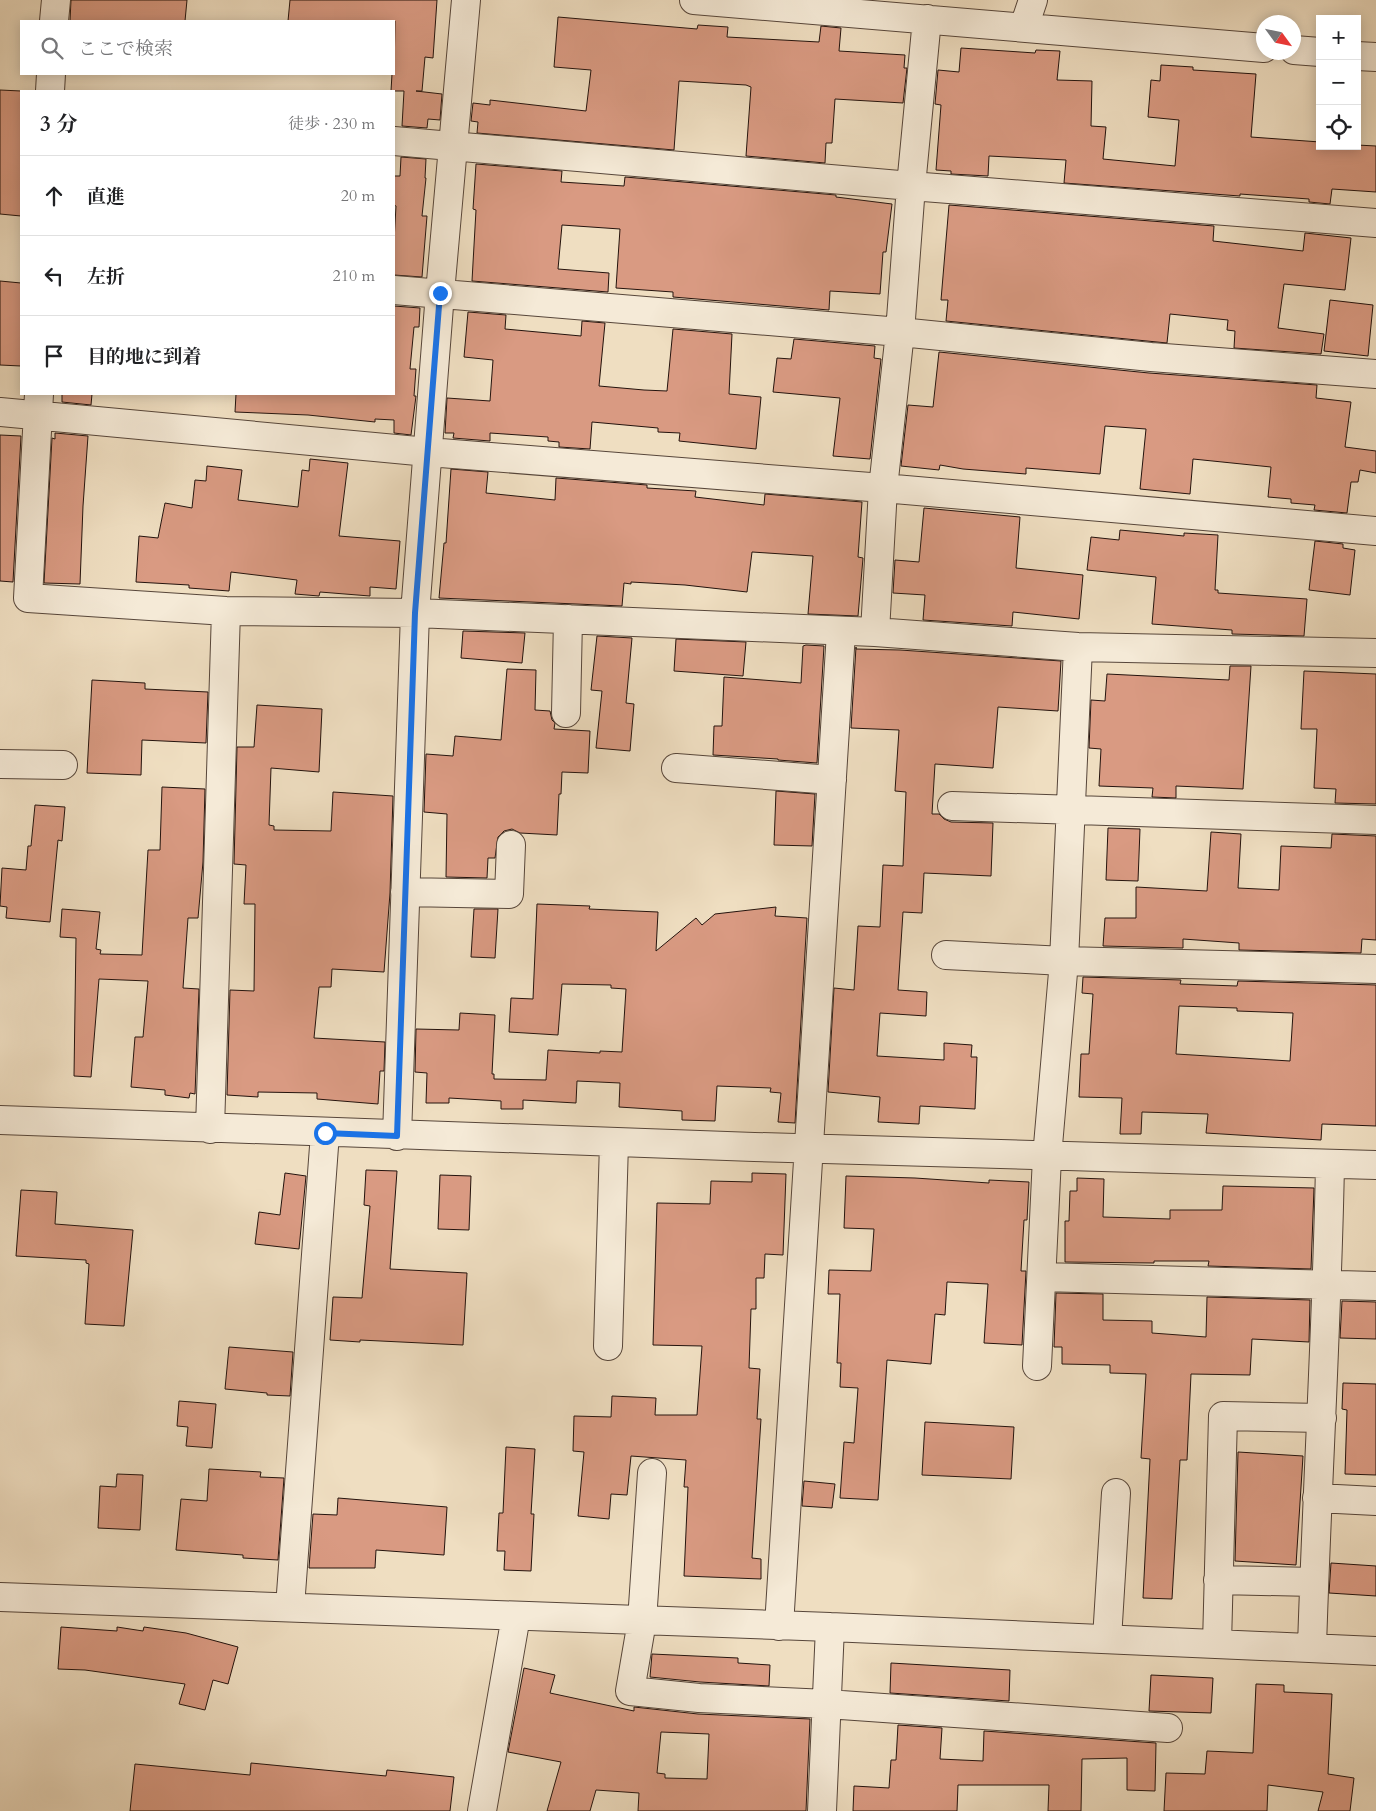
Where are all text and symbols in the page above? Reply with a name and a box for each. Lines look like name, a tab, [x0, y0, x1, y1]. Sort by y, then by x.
north arrow	[1256, 15, 1301, 60]
map controls	[1316, 15, 1361, 150]
button: +	[1316, 15, 1361, 60]
search box	[20, 20, 395, 75]
icon: search	[38, 34, 66, 62]
text: ここで検索	[78, 36, 173, 62]
button: −	[1316, 60, 1361, 105]
button: locate	[1316, 105, 1361, 150]
text: 3 分	[40, 110, 77, 139]
text: 徒歩 · 230 m	[288, 113, 375, 135]
icon: ahead	[40, 182, 68, 210]
text: 直進	[87, 184, 125, 210]
text: 20 m	[341, 185, 375, 207]
icon: left	[40, 262, 68, 290]
text: 左折	[87, 264, 125, 290]
text: 210 m	[333, 265, 375, 287]
route end	[429, 282, 452, 305]
icon: arrive	[40, 342, 68, 370]
text: 目的地に到着	[87, 344, 201, 370]
route start	[314, 1122, 337, 1145]

